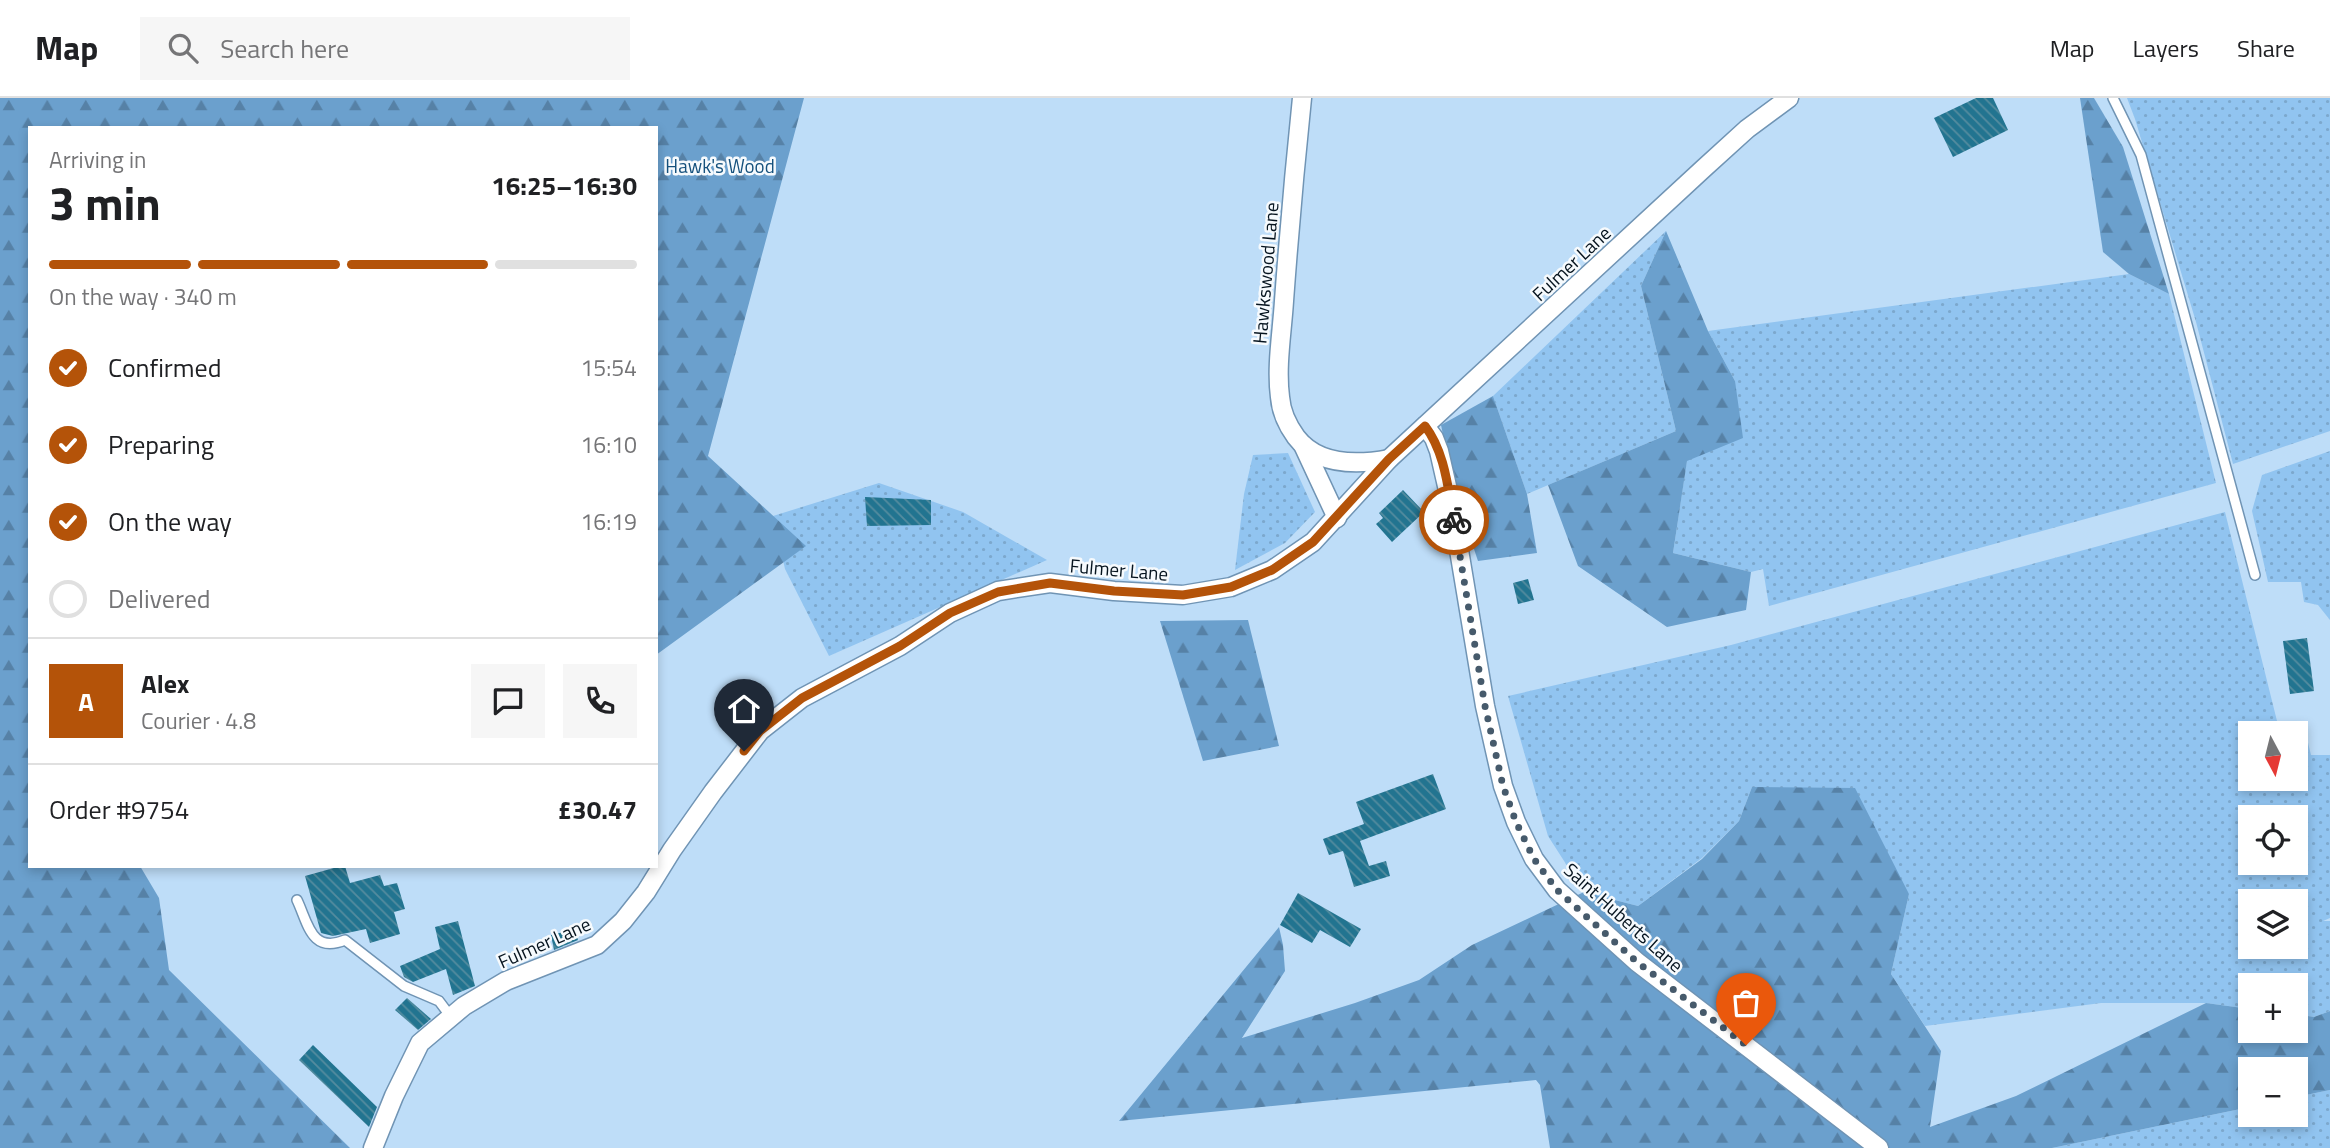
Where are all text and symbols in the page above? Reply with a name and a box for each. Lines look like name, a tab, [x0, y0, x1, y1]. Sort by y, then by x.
search box	[140, 17, 630, 80]
text: Map	[35, 23, 98, 73]
icon: search	[164, 29, 202, 67]
text: Search here	[220, 29, 349, 68]
text: Map	[2050, 30, 2095, 66]
text: Layers	[2133, 30, 2199, 66]
text: Share	[2237, 30, 2295, 66]
text: Arriving in	[49, 142, 146, 177]
park label: Hawk's Wood	[665, 151, 775, 180]
text: 16:25–16:30	[491, 166, 637, 205]
text: 3 min	[49, 168, 161, 238]
street label: Hawkswood Lane	[1244, 201, 1286, 345]
street label: Fulmer Lane	[1525, 219, 1617, 307]
text: On the way · 340 m	[49, 279, 237, 314]
text: Confirmed	[108, 348, 222, 387]
icon: check	[49, 349, 87, 387]
text: 15:54	[580, 350, 637, 385]
text: Preparing	[108, 425, 214, 464]
icon: check	[49, 426, 87, 464]
text: 16:10	[580, 427, 637, 462]
courier	[1419, 485, 1489, 555]
icon: bike	[1435, 501, 1473, 539]
text: On the way	[108, 502, 232, 541]
icon: check	[49, 503, 87, 541]
text: 16:19	[580, 504, 637, 539]
street label: Fulmer Lane	[1069, 550, 1169, 588]
text: Delivered	[108, 579, 211, 618]
text: Alex	[141, 664, 189, 703]
button: chat	[471, 664, 545, 738]
button: phone	[563, 664, 637, 738]
pin	[714, 679, 774, 751]
text: A	[78, 682, 94, 721]
icon: home	[725, 690, 763, 728]
text: Courier · 4.8	[141, 703, 256, 738]
north arrow	[2238, 721, 2308, 791]
map controls	[2238, 721, 2308, 1127]
text: Order #9754	[49, 790, 189, 829]
text: £30.47	[558, 790, 637, 829]
button: locate	[2238, 805, 2308, 875]
street label: Saint Huberts Lane	[1558, 855, 1690, 979]
button: layers	[2238, 889, 2308, 959]
street label: Fulmer Lane	[493, 909, 595, 975]
pin	[1716, 973, 1776, 1045]
button: +	[2238, 973, 2308, 1043]
icon: bag	[1727, 984, 1765, 1022]
button: −	[2238, 1057, 2308, 1127]

